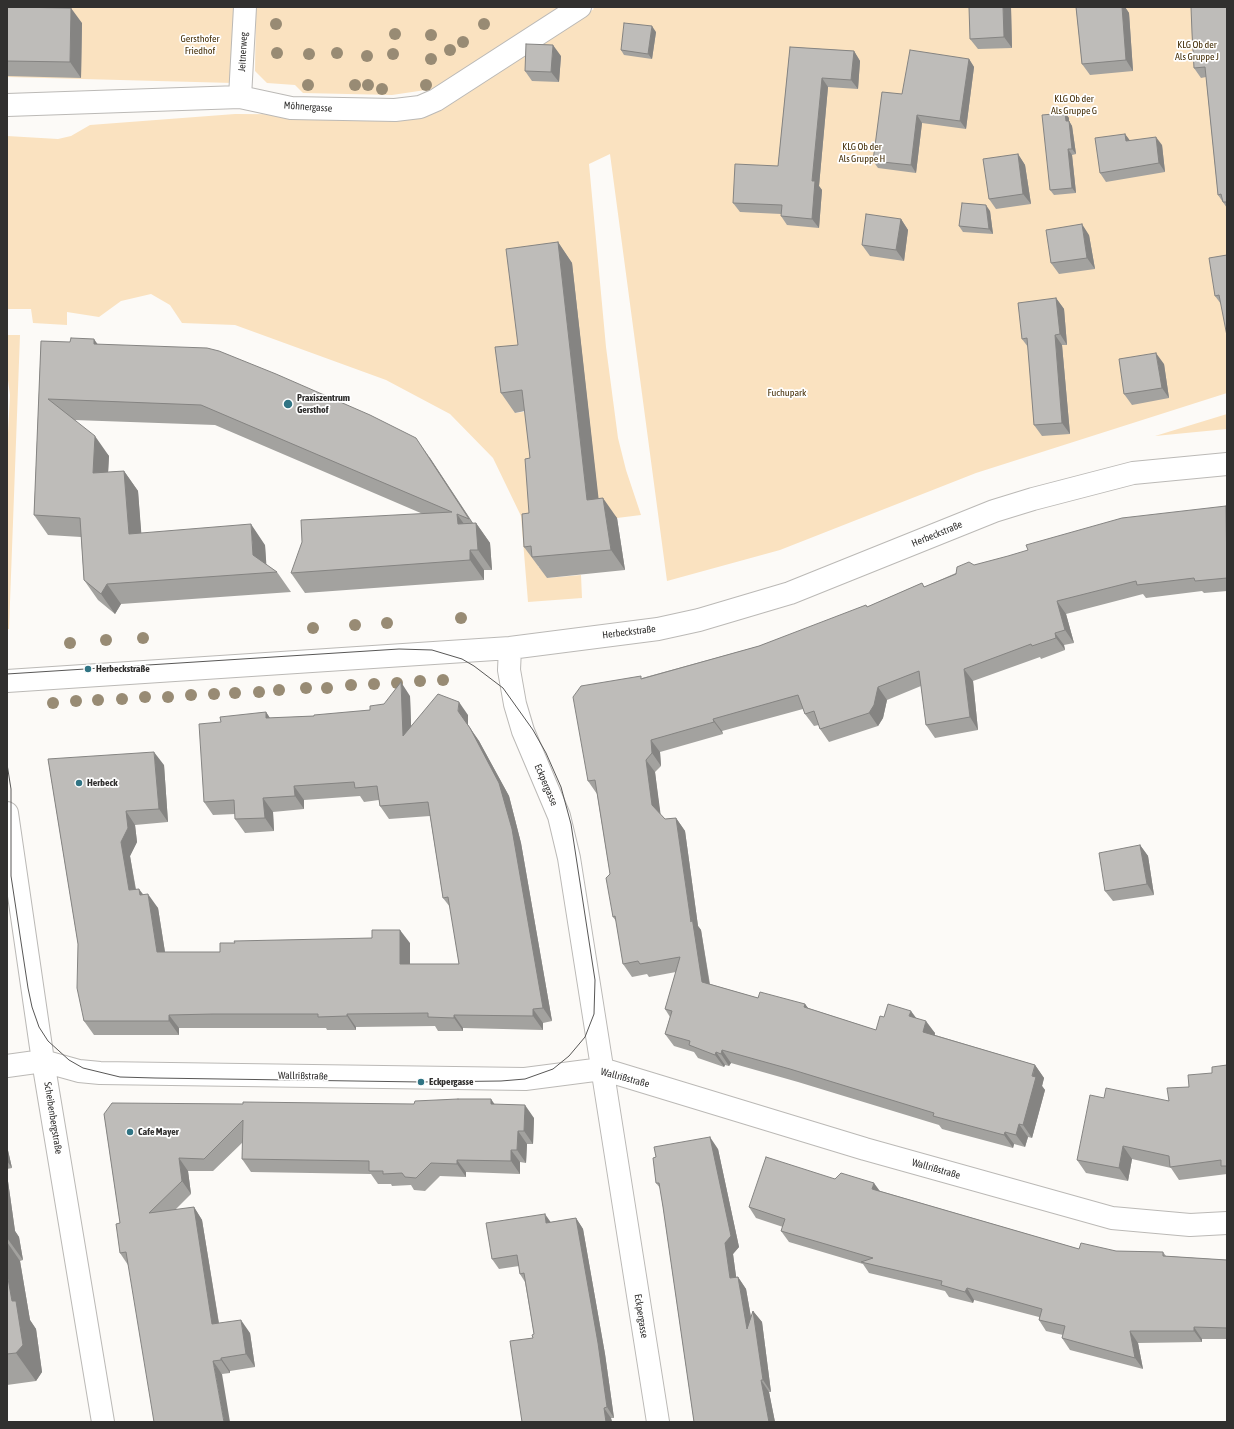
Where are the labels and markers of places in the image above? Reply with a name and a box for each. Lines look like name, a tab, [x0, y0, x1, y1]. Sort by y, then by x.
place label: Praxiszentrum Gersthof	[297, 392, 350, 416]
marker: Praxiszentrum Gersthof	[282, 398, 294, 410]
place label: Herbeckstraße	[96, 663, 150, 675]
marker: Herbeckstraße	[83, 664, 93, 674]
place label: Herbeck	[87, 777, 118, 789]
marker: Herbeck	[74, 778, 84, 788]
place label: Eckpergasse	[429, 1076, 474, 1088]
marker: Eckpergasse	[416, 1077, 426, 1087]
place label: Cafe Mayer	[138, 1126, 179, 1138]
marker: Cafe Mayer	[125, 1127, 135, 1137]

